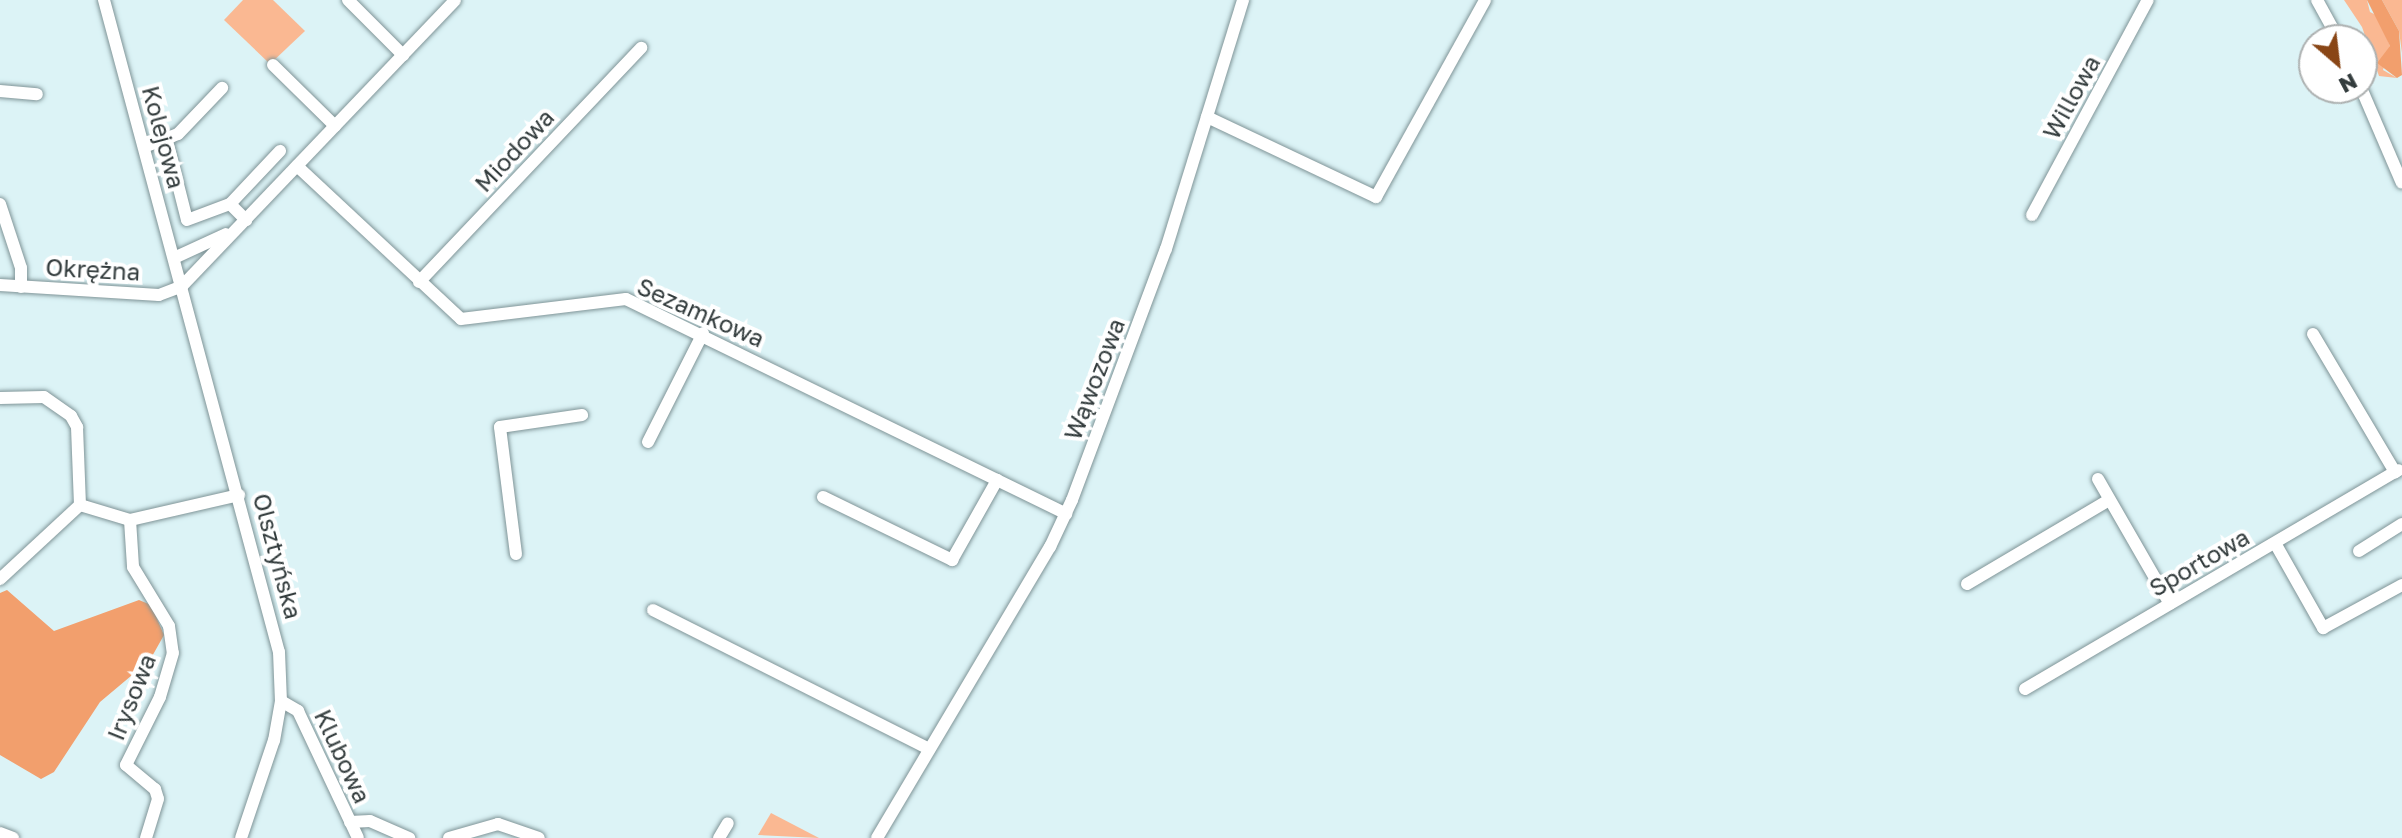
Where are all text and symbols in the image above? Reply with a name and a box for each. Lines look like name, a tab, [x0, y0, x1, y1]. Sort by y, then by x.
north arrow	[2298, 24, 2378, 104]
street label: Willowa	[2036, 50, 2106, 144]
text: N	[2335, 68, 2362, 100]
street label: Kolejowa	[137, 83, 191, 191]
street label: Miodowa	[468, 103, 560, 197]
street label: Okrężna	[45, 252, 141, 286]
street label: Sezamkowa	[633, 271, 769, 353]
street label: Wąwozowa	[1058, 314, 1130, 444]
street label: Olsztyńska	[247, 490, 309, 622]
street label: Sportowa	[2144, 522, 2254, 602]
street label: Irysowa	[101, 650, 161, 744]
street label: Klubowa	[309, 705, 377, 807]

